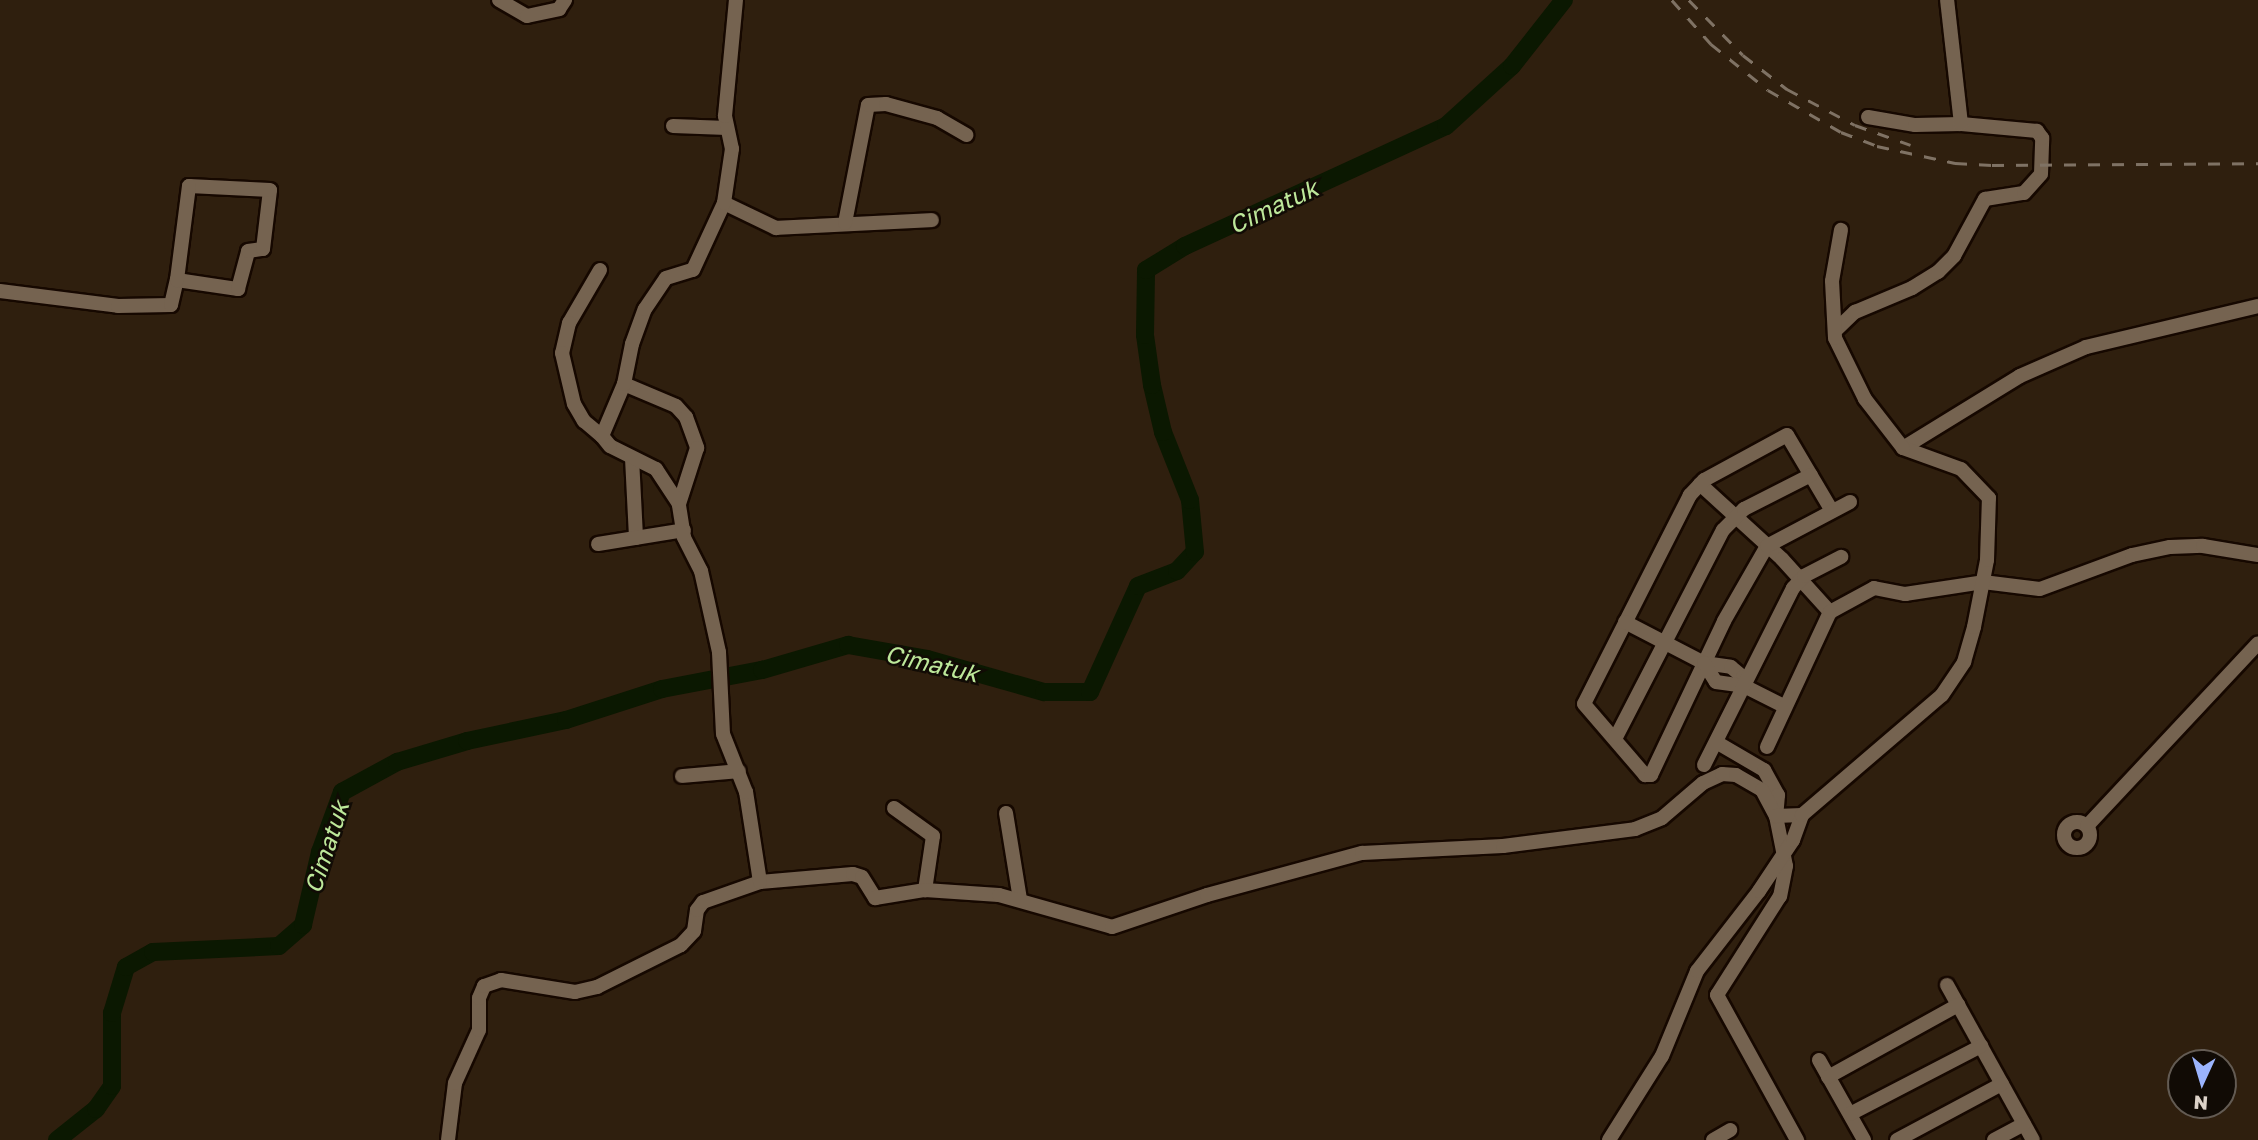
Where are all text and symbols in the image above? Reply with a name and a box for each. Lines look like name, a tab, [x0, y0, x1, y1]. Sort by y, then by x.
water label: Cimatuk	[1224, 173, 1322, 239]
water label: Cimatuk	[882, 638, 982, 688]
water label: Cimatuk	[298, 797, 354, 897]
north arrow	[2167, 1049, 2237, 1119]
text: N	[2193, 1091, 2209, 1115]

